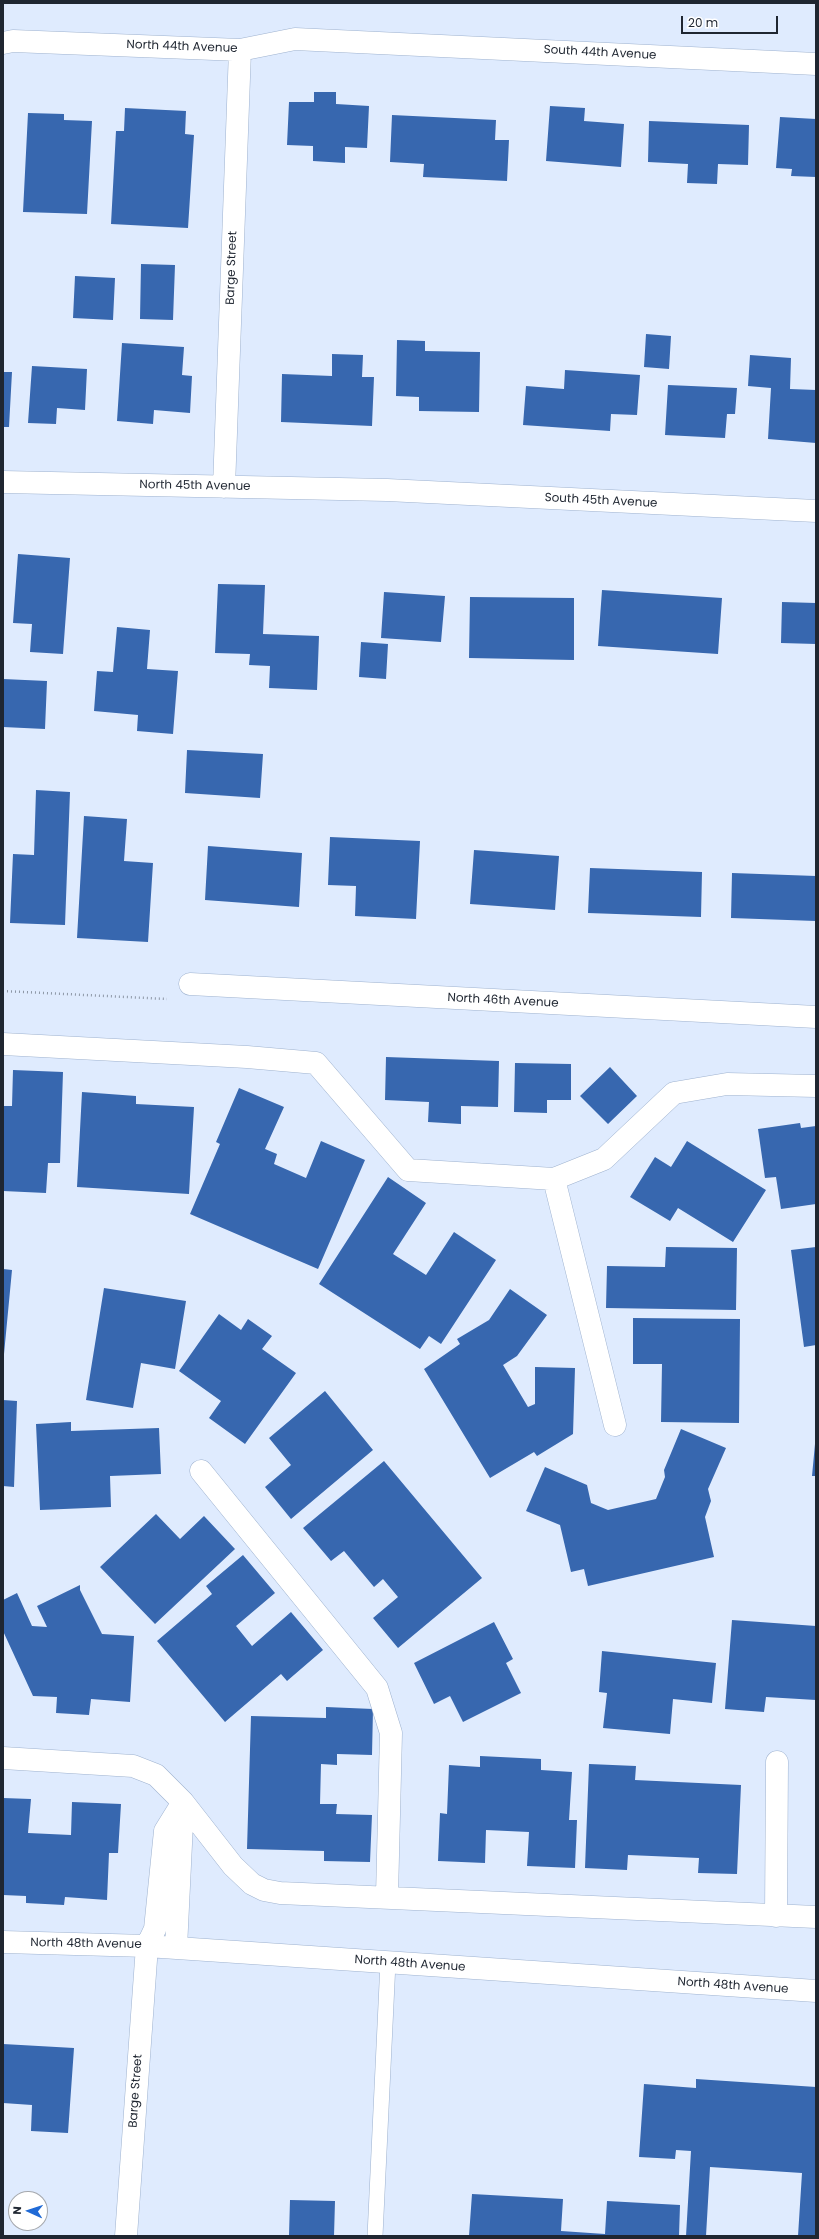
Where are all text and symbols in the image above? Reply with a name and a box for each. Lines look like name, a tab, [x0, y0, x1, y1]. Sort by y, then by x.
scale bar	[683, 8, 780, 34]
text: 20 m	[688, 14, 718, 31]
street label: North 44th Avenue	[126, 38, 238, 56]
street label: South 44th Avenue	[543, 43, 657, 63]
street label: Barge Street	[224, 231, 240, 305]
street label: North 45th Avenue	[139, 478, 251, 494]
street label: South 45th Avenue	[544, 491, 658, 511]
street label: North 46th Avenue	[447, 991, 559, 1011]
street label: North 48th Avenue	[30, 1936, 142, 1952]
street label: North 48th Avenue	[354, 1953, 466, 1975]
street label: North 48th Avenue	[677, 1975, 789, 1997]
street label: Barge Street	[126, 2054, 146, 2128]
north arrow	[8, 2191, 48, 2231]
text: N	[9, 2206, 25, 2215]

